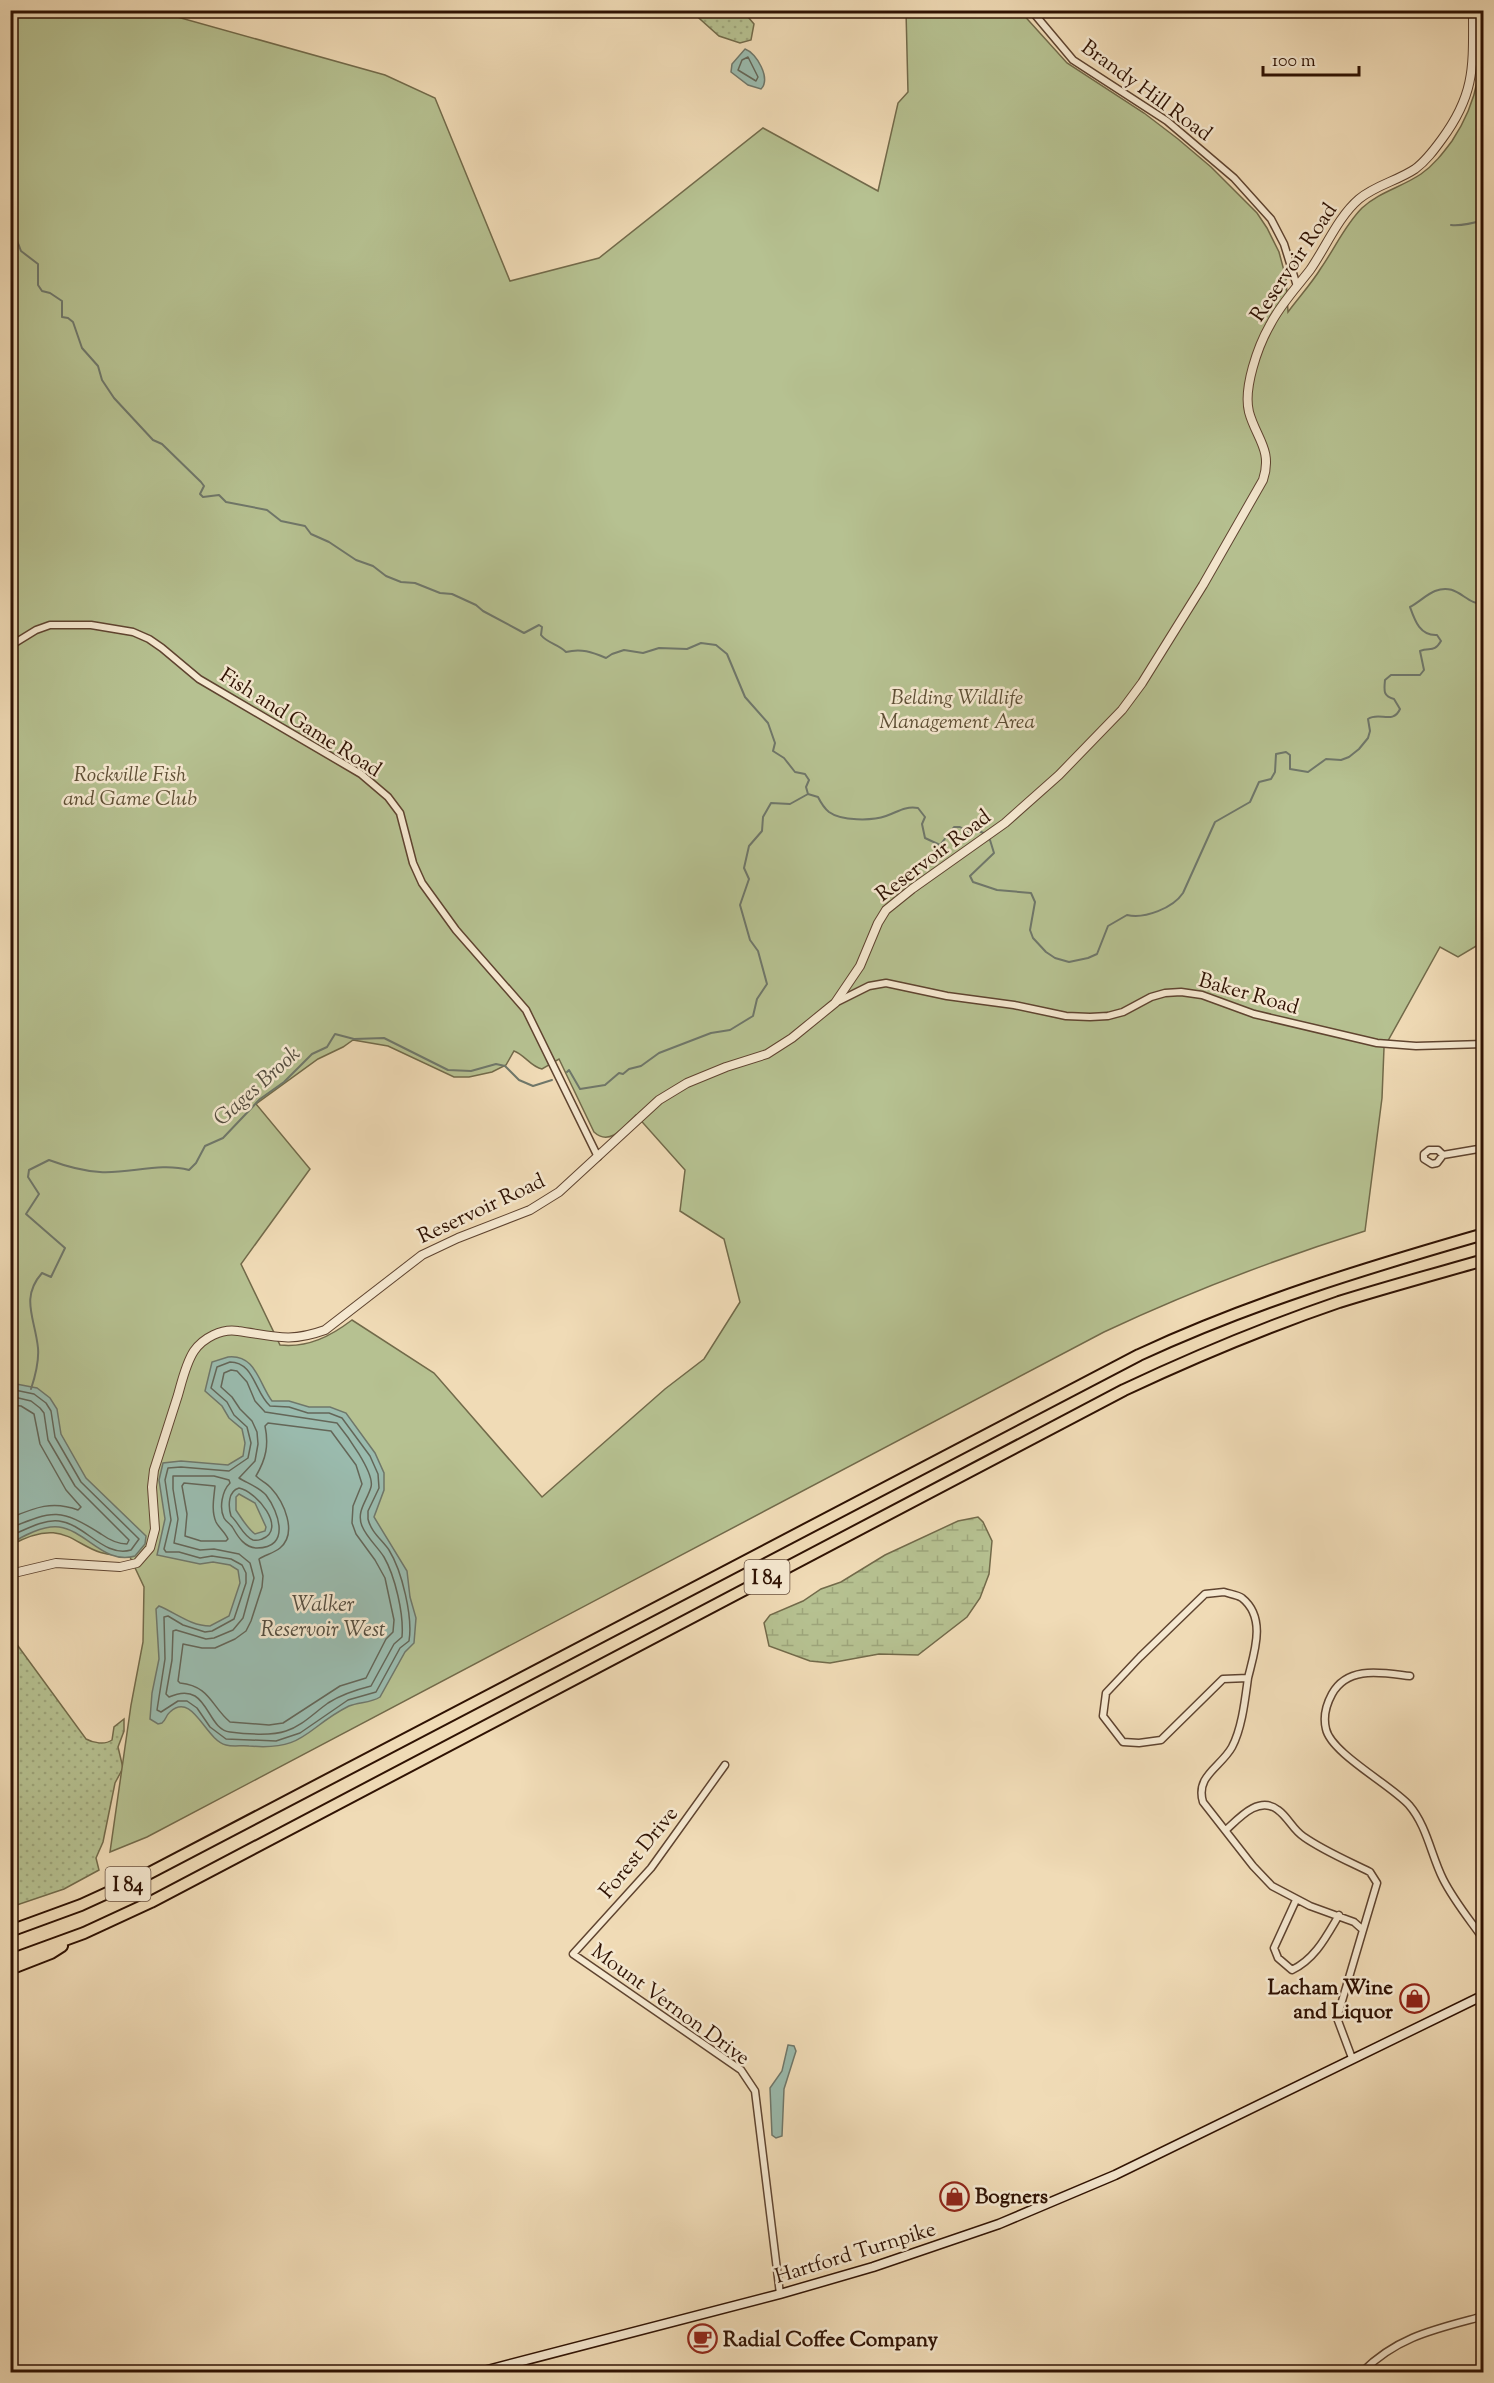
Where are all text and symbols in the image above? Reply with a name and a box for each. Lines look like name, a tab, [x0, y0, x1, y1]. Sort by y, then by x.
street label: Brandy Hill Road	[1074, 34, 1218, 150]
scale bar	[1263, 39, 1359, 77]
text: 100 m	[1272, 49, 1316, 75]
street label: Reservoir Road	[1244, 198, 1346, 328]
street label: Fish and Game Road	[213, 662, 387, 786]
park label: Belding Wildlife Management Area	[879, 684, 1035, 738]
park label: Rockville Fish and Game Club	[63, 761, 197, 815]
street label: Reservoir Road	[870, 803, 998, 910]
street label: Baker Road	[1195, 966, 1302, 1024]
water label: Gages Brook	[208, 1040, 309, 1135]
street label: Reservoir Road	[413, 1167, 551, 1252]
road number: I 84	[744, 1560, 789, 1594]
water label: Walker Reservoir West	[260, 1590, 386, 1647]
street label: Forest Drive	[593, 1801, 686, 1906]
road number: I 84	[106, 1867, 150, 1901]
street label: Mount Vernon Drive	[584, 1938, 756, 2074]
place label: Lacham Wine and Liquor	[1268, 1974, 1393, 2028]
shop icon: Lacham Wine and Liquor	[1398, 1983, 1430, 2015]
shop icon: Bogners	[938, 2180, 970, 2212]
place label: Bogners	[975, 2183, 1048, 2213]
street label: Hartford Turnpike	[771, 2215, 940, 2293]
cafe icon: Radial Coffee Company	[686, 2323, 718, 2355]
place label: Radial Coffee Company	[723, 2326, 939, 2356]

